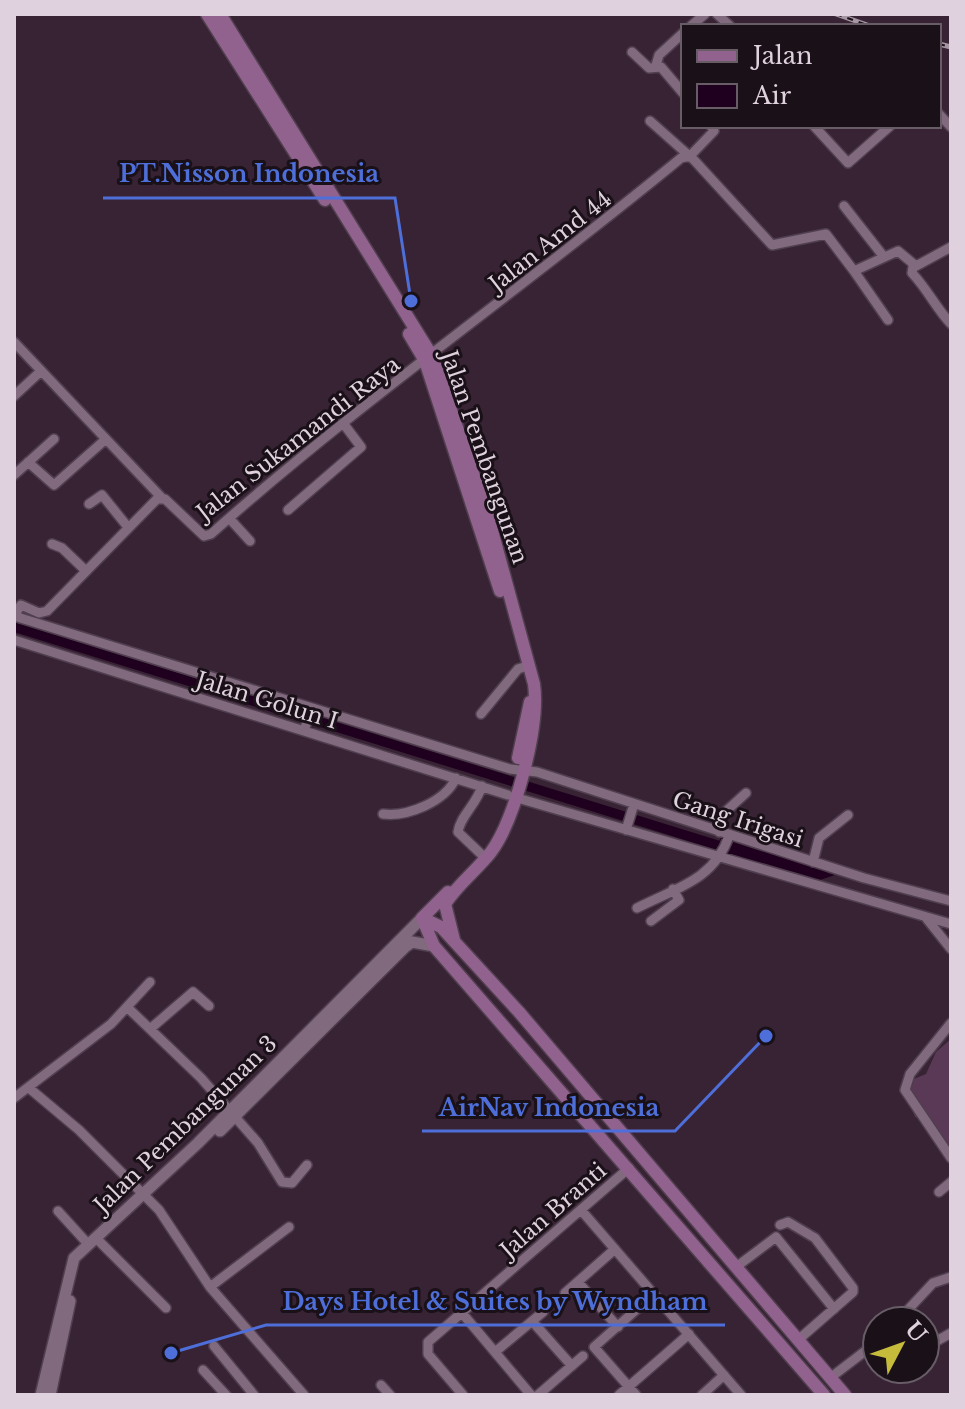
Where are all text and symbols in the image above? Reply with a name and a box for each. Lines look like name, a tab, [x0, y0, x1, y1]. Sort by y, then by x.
legend	[681, 24, 941, 128]
text: Jalan	[750, 41, 813, 70]
text: Air	[752, 81, 792, 110]
callout: PT.Nisson Indonesia	[103, 150, 395, 198]
text: PT.Nisson Indonesia	[119, 159, 379, 188]
street label: Jalan Amd 44	[481, 185, 617, 299]
street label: Jalan Pembangunan	[434, 344, 534, 567]
street label: Jalan Sukamandi Raya	[189, 350, 406, 528]
street label: Jalan Golun I	[190, 665, 341, 735]
street label: Gang Irigasi	[669, 786, 807, 853]
street label: Jalan Pembangunan 3	[86, 1030, 282, 1221]
callout: AirNav Indonesia	[422, 1083, 675, 1131]
text: AirNav Indonesia	[438, 1093, 659, 1122]
street label: Jalan Branti	[493, 1157, 612, 1266]
callout: Days Hotel & Suites by Wyndham	[266, 1277, 725, 1325]
text: Days Hotel & Suites by Wyndham	[282, 1287, 708, 1316]
north arrow	[861, 1305, 941, 1385]
text: U	[899, 1316, 933, 1349]

